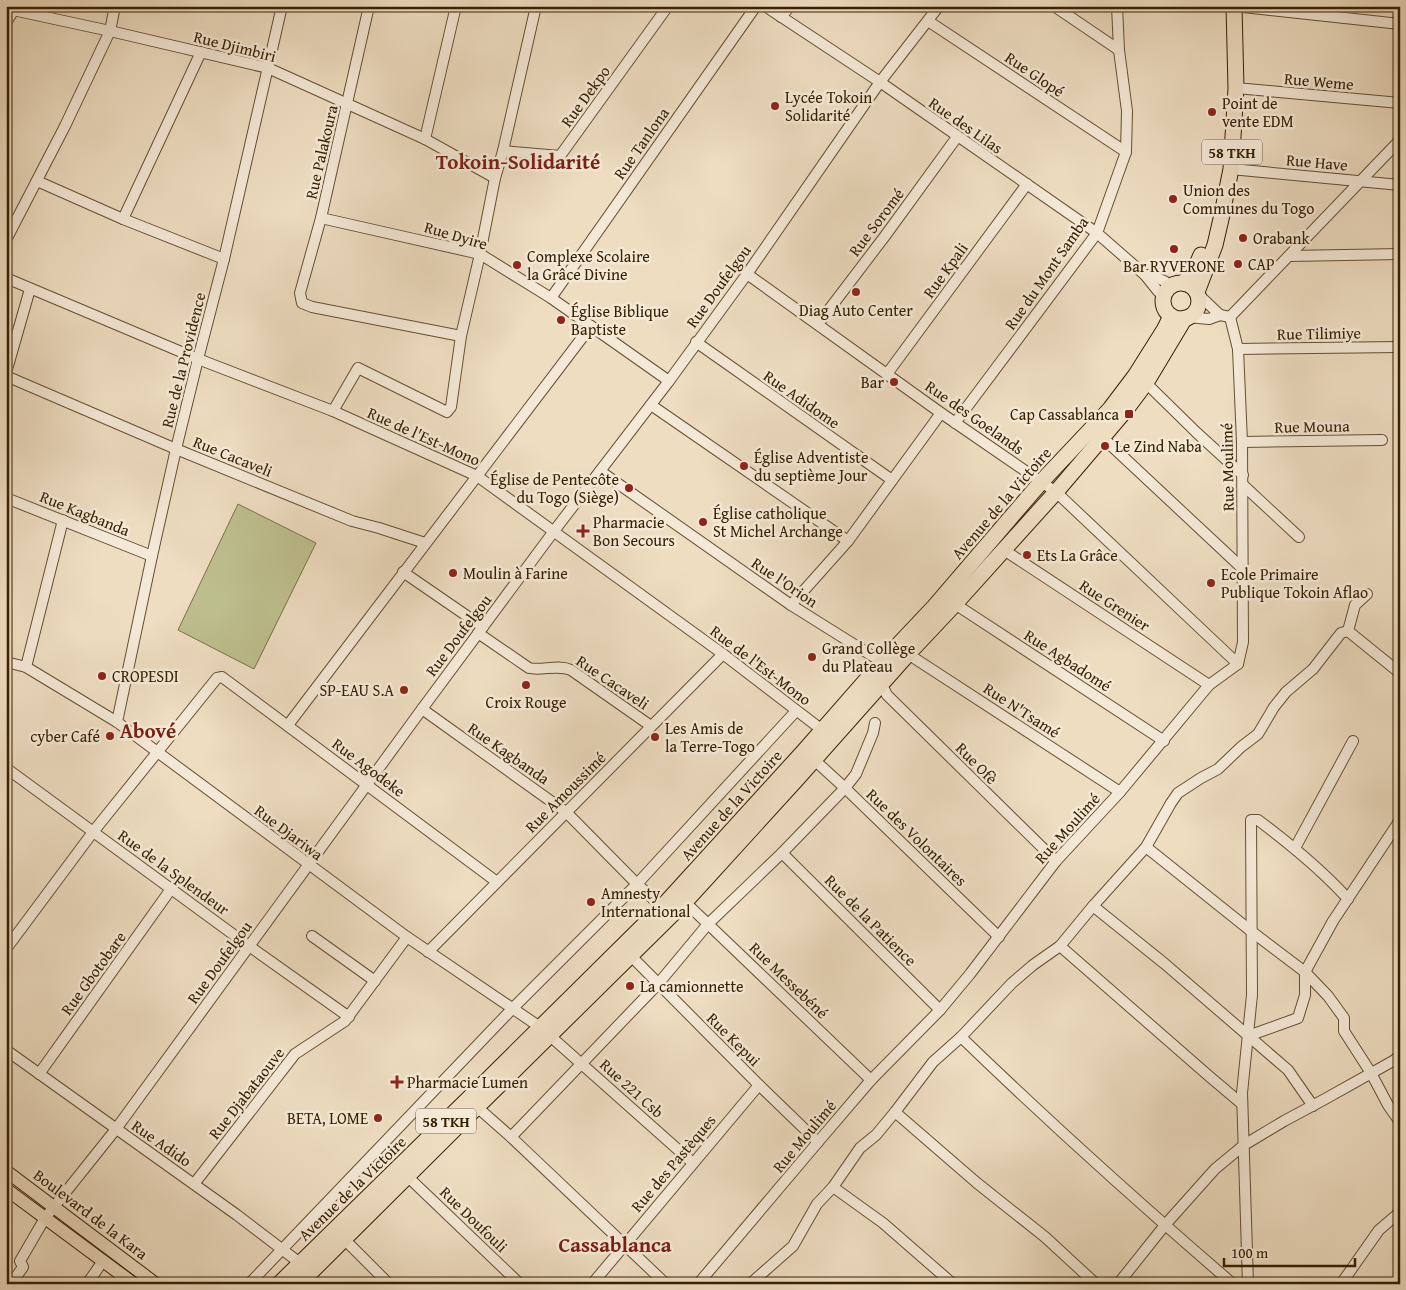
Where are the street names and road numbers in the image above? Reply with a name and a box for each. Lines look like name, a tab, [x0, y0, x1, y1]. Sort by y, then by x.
street label: Rue Djimbiri	[191, 24, 279, 68]
street label: Rue Glopé	[1000, 45, 1070, 103]
street label: Rue Dekpo	[554, 60, 616, 132]
street label: Rue Weme	[1283, 66, 1355, 96]
street label: Rue des Lilas	[924, 91, 1008, 159]
street label: Rue Palakoura	[299, 102, 344, 201]
street label: Rue Tanlona	[607, 102, 675, 184]
road number: 58 TKH	[1202, 140, 1262, 164]
street label: Rue Have	[1285, 147, 1349, 177]
street label: Rue Soromé	[842, 183, 910, 261]
street label: Rue du Mont Samba	[998, 211, 1094, 334]
street label: Rue Dyire	[421, 215, 491, 255]
street label: Rue Kpali	[917, 237, 974, 303]
street label: Rue Doufelgou	[680, 239, 757, 332]
street label: Rue de la Providence	[155, 290, 211, 430]
street label: Rue Tilimiye	[1277, 320, 1361, 346]
street label: Rue Adidome	[759, 364, 845, 434]
street label: Rue des Goelands	[921, 374, 1029, 460]
street label: Rue de l'Est-Mono	[364, 400, 484, 472]
street label: Rue Mouna	[1274, 413, 1350, 439]
street label: Rue Moulimé	[1214, 423, 1240, 511]
street label: Rue Cacaveli	[190, 429, 277, 483]
street label: Avenue de la Victoire	[945, 442, 1057, 564]
street label: Rue Kagbanda	[37, 484, 134, 542]
street label: Rue l'Orion	[747, 551, 823, 613]
street label: Rue Grenier	[1075, 573, 1155, 637]
street label: Rue Doufelgou	[419, 589, 497, 681]
street label: Rue de l'Est-Mono	[705, 619, 817, 711]
street label: Rue Agbadomé	[1020, 623, 1116, 697]
street label: Rue Cacaveli	[572, 649, 655, 716]
street label: Rue N'Tsamé	[979, 676, 1065, 744]
street label: Rue Kagbanda	[463, 716, 555, 790]
street label: Rue Agodeke	[327, 732, 411, 802]
street label: Rue Ofè	[950, 736, 1004, 790]
street label: Avenue de la Victoire	[675, 744, 787, 866]
street label: Rue Amoussimé	[519, 746, 611, 838]
street label: Rue des Volontaires	[861, 782, 973, 892]
street label: Rue Moulimé	[1029, 787, 1105, 869]
street label: Rue Djariwa	[250, 798, 329, 866]
street label: Rue de la Splendeur	[113, 823, 235, 921]
street label: Rue de la Patience	[820, 869, 922, 971]
street label: Rue Doufelgou	[181, 915, 258, 1008]
street label: Rue Gbotobare	[54, 926, 132, 1020]
street label: Rue Messebéné	[744, 936, 834, 1024]
street label: Rue Kepui	[702, 1007, 767, 1072]
street label: Rue Djabataouve	[202, 1042, 290, 1144]
street label: Rue 221 Csb	[595, 1053, 669, 1123]
street label: Rue Moulimé	[766, 1094, 842, 1178]
road number: 58 TKH	[416, 1108, 476, 1134]
street label: Rue des Pastèques	[625, 1109, 721, 1217]
street label: Rue Adido	[127, 1114, 197, 1172]
street label: Avenue de la Victoire	[293, 1130, 411, 1246]
street label: Boulevard de la Kara	[29, 1163, 154, 1265]
street label: Rue Doufouli	[435, 1180, 514, 1258]

